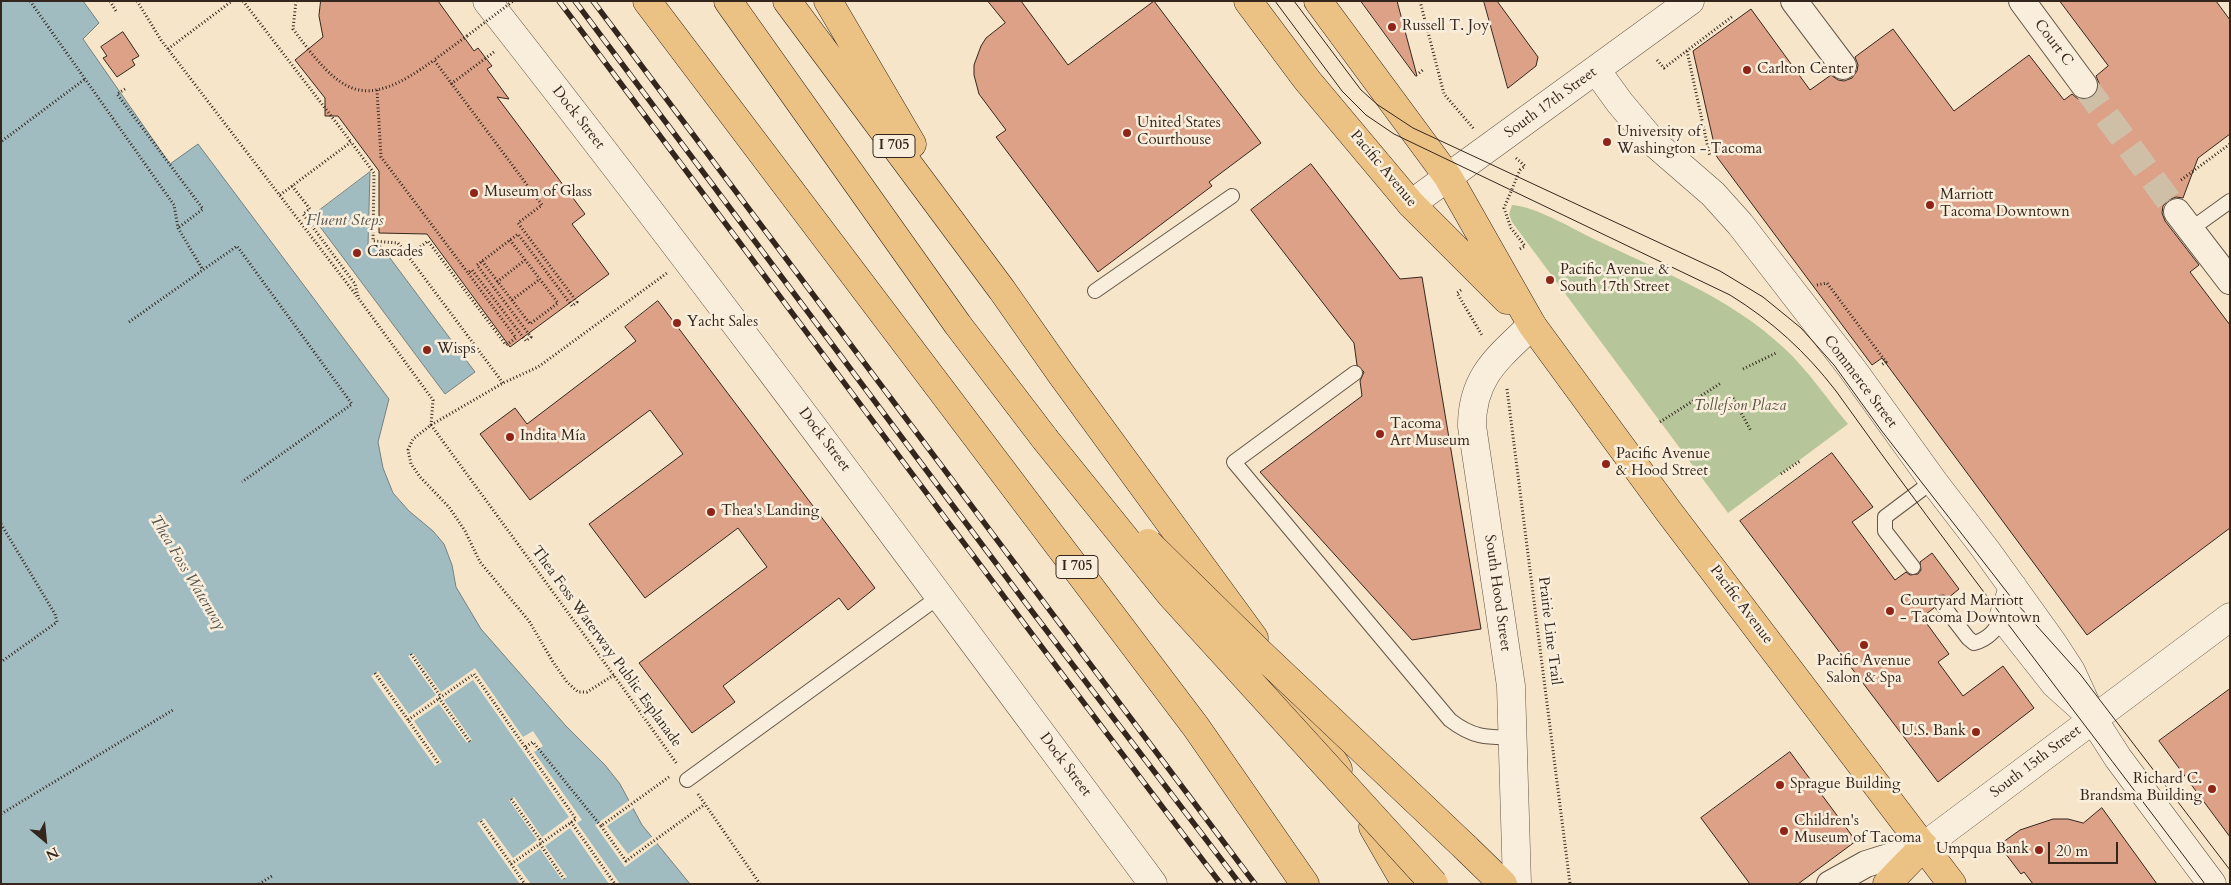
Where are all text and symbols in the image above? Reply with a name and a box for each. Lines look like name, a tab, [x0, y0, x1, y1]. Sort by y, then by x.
street label: Court C	[2030, 16, 2076, 70]
place label: Russell T. Joy	[1402, 18, 1489, 36]
marker: Russell T. Joy	[1386, 21, 1398, 33]
place label: Carlton Center	[1757, 61, 1853, 79]
street label: South 17th Street	[1501, 64, 1601, 142]
marker: Carlton Center	[1741, 64, 1753, 76]
street label: Dock Street	[548, 83, 608, 153]
place label: United States Courthouse	[1137, 115, 1221, 150]
place label: University of Washington - Tacoma	[1617, 124, 1762, 159]
marker: United States Courthouse	[1121, 127, 1133, 139]
street label: Pacific Avenue	[1346, 127, 1420, 211]
road number: I 705	[873, 134, 915, 158]
marker: University of Washington - Tacoma	[1601, 136, 1613, 148]
place label: Museum of Glass	[484, 184, 592, 202]
marker: Museum of Glass	[468, 187, 480, 199]
place label: Marriott Tacoma Downtown	[1940, 187, 2070, 222]
marker: Marriott Tacoma Downtown	[1924, 199, 1936, 211]
water label: Fluent Steps	[306, 211, 384, 231]
place label: Cascades	[367, 244, 423, 262]
marker: Cascades	[351, 247, 363, 259]
place label: Pacific Avenue & South 17th Street	[1560, 262, 1670, 297]
marker: Pacific Avenue & South 17th Street	[1544, 274, 1556, 286]
place label: Yacht Sales	[687, 314, 758, 332]
marker: Yacht Sales	[671, 317, 683, 329]
street label: Commerce Street	[1819, 332, 1901, 432]
place label: Wisps	[437, 341, 476, 359]
marker: Wisps	[421, 344, 433, 356]
park label: Tollefson Plaza	[1694, 398, 1786, 416]
street label: Dock Street	[794, 405, 854, 475]
place label: Tacoma Art Museum	[1390, 416, 1470, 451]
place label: Indita Mía	[520, 428, 586, 446]
marker: Tacoma Art Museum	[1374, 428, 1386, 440]
marker: Indita Mía	[504, 431, 516, 443]
place label: Pacific Avenue & Hood Street	[1616, 446, 1710, 481]
marker: Pacific Avenue & Hood Street	[1600, 458, 1612, 470]
place label: Thea's Landing	[721, 503, 819, 521]
marker: Thea's Landing	[705, 506, 717, 518]
water label: Thea Foss Waterway	[145, 512, 229, 634]
street label: South Hood Street	[1480, 533, 1514, 653]
street label: Thea Foss Waterway Public Esplanade	[527, 543, 685, 751]
road number: I 705	[1056, 556, 1098, 578]
street label: Pacific Avenue	[1705, 562, 1777, 648]
street label: Prairie Line Trail	[1533, 576, 1565, 686]
place label: Courtyard Marriott - Tacoma Downtown	[1900, 593, 2041, 628]
marker: Courtyard Marriott - Tacoma Downtown	[1884, 605, 1896, 617]
marker: Pacific Avenue Salon & Spa	[1858, 639, 1870, 651]
place label: Pacific Avenue Salon & Spa	[1817, 653, 1911, 688]
street label: South 15th Street	[1987, 722, 2085, 802]
place label: U.S. Bank	[1901, 723, 1966, 741]
marker: U.S. Bank	[1970, 726, 1982, 738]
street label: Dock Street	[1035, 730, 1095, 800]
place label: Richard C. Brandsma Building	[2080, 771, 2202, 806]
place label: Sprague Building	[1790, 776, 1901, 794]
marker: Sprague Building	[1774, 779, 1786, 791]
marker: Richard C. Brandsma Building	[2206, 783, 2218, 795]
place label: Children's Museum of Tacoma	[1794, 813, 1921, 848]
north arrow	[20, 815, 70, 865]
marker: Children's Museum of Tacoma	[1778, 825, 1790, 837]
scale bar	[2051, 832, 2121, 864]
place label: Umpqua Bank	[1936, 841, 2029, 859]
text: 20 m	[2056, 841, 2088, 861]
text: N	[42, 842, 62, 865]
marker: Umpqua Bank	[2033, 844, 2045, 856]

